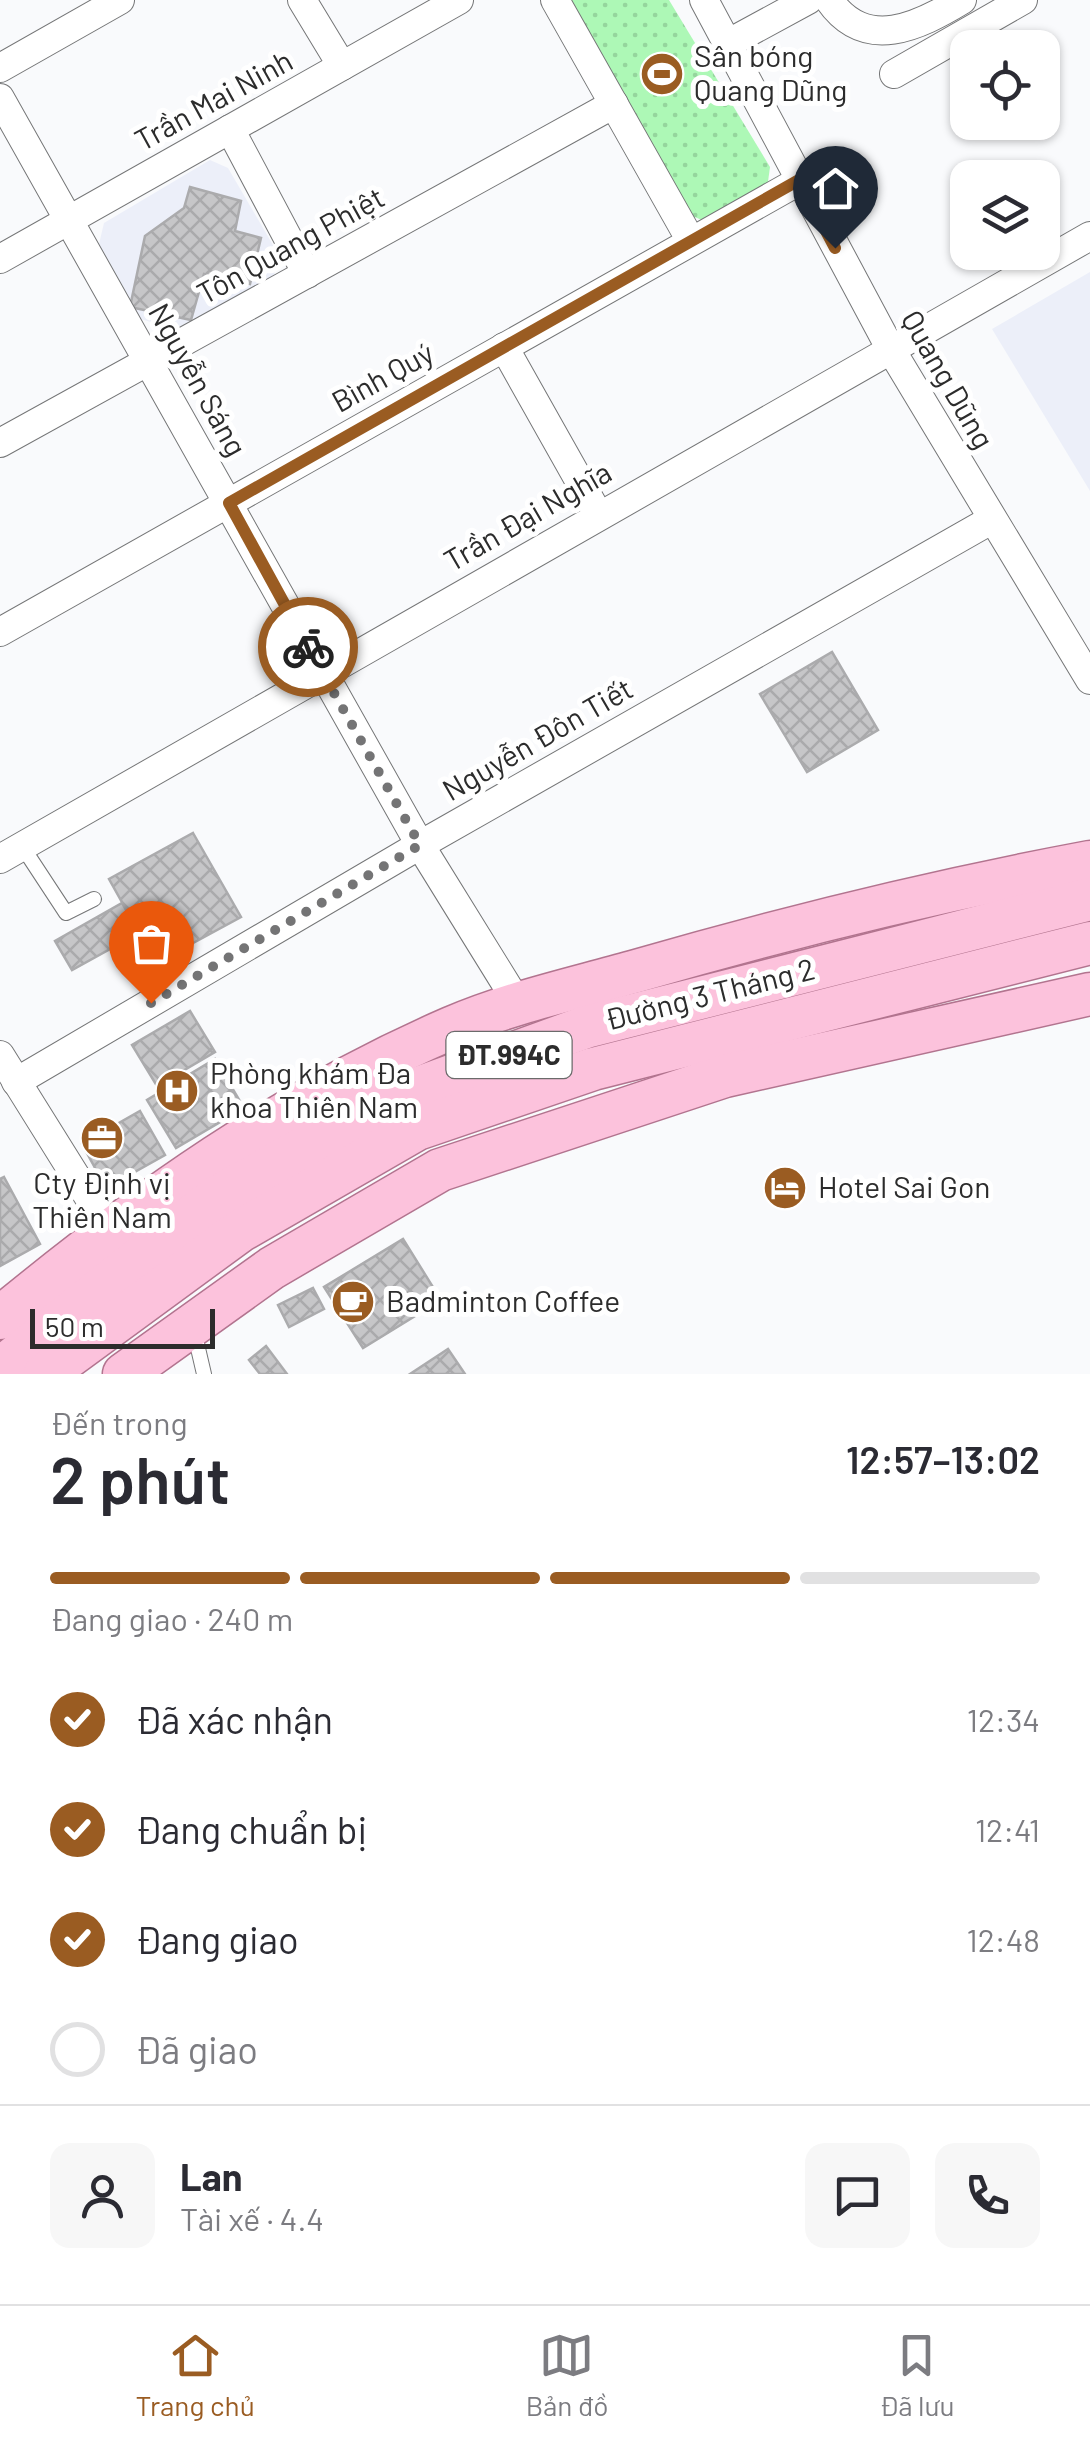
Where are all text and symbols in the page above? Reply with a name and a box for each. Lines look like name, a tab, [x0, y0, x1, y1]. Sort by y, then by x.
map controls	[950, 30, 1060, 270]
button: locate	[950, 30, 1060, 140]
place label: Sân bóng Quang Dũng	[694, 37, 847, 107]
street label: Trần Mai Ninh	[128, 41, 298, 157]
sports icon: Sân bóng Quang Dũng	[639, 51, 685, 97]
pin	[793, 146, 878, 249]
button: layers	[950, 160, 1060, 270]
icon: home	[808, 161, 863, 216]
street label: Tôn Quang Phiệt	[190, 178, 390, 311]
street label: Nguyễn Sáng	[142, 296, 255, 462]
street label: Quang Dũng	[895, 304, 1003, 454]
street label: Bình Quý	[325, 334, 439, 419]
street label: Trần Đại Nghĩa	[437, 453, 617, 578]
courier	[258, 597, 358, 697]
icon: bike	[281, 620, 336, 675]
street label: Nguyễn Đôn Tiết	[435, 669, 639, 807]
pin	[109, 901, 194, 1004]
icon: bag	[124, 916, 179, 971]
street label: Đường 3 Tháng 2	[601, 950, 818, 1037]
road number: ĐT.994C	[446, 1032, 572, 1078]
place label: Phòng khám Đa khoa Thiên Nam	[210, 1054, 418, 1124]
hospital icon: Phòng khám Đa khoa Thiên Nam	[154, 1068, 200, 1114]
office icon: Cty Định vị Thiên Nam	[79, 1115, 125, 1161]
place label: Cty Định vị Thiên Nam	[32, 1164, 172, 1234]
hotel icon: Hotel Sai Gon	[762, 1165, 808, 1211]
place label: Hotel Sai Gon	[818, 1168, 990, 1204]
cafe icon: Badminton Coffee	[330, 1279, 376, 1325]
place label: Badminton Coffee	[386, 1282, 620, 1318]
scale bar	[30, 1304, 215, 1348]
text: 50 m	[45, 1309, 104, 1343]
text: Đến trong	[50, 1403, 188, 1441]
text: 12:57–13:02	[846, 1436, 1040, 1482]
text: 2 phút	[50, 1439, 230, 1517]
text: Đang giao · 240 m	[50, 1599, 293, 1637]
icon: check	[50, 1692, 105, 1747]
text: Đã xác nhận	[135, 1696, 333, 1742]
text: 12:34	[967, 1700, 1040, 1738]
icon: check	[50, 1802, 105, 1857]
text: Đang chuẩn bị	[135, 1806, 367, 1852]
text: 12:41	[975, 1810, 1040, 1848]
icon: check	[50, 1912, 105, 1967]
text: Đang giao	[135, 1916, 299, 1962]
text: 12:48	[966, 1920, 1040, 1958]
text: Đã giao	[135, 2026, 258, 2072]
button: person	[50, 2143, 155, 2248]
button: chat	[805, 2143, 910, 2248]
button: phone	[935, 2143, 1040, 2248]
text: Lan	[180, 2153, 243, 2199]
text: Tài xế · 4.4	[180, 2199, 324, 2237]
tab: Trang chủ	[135, 2328, 255, 2422]
tab: Bản đồ	[526, 2328, 608, 2422]
tab: Đã lưu	[879, 2328, 955, 2422]

